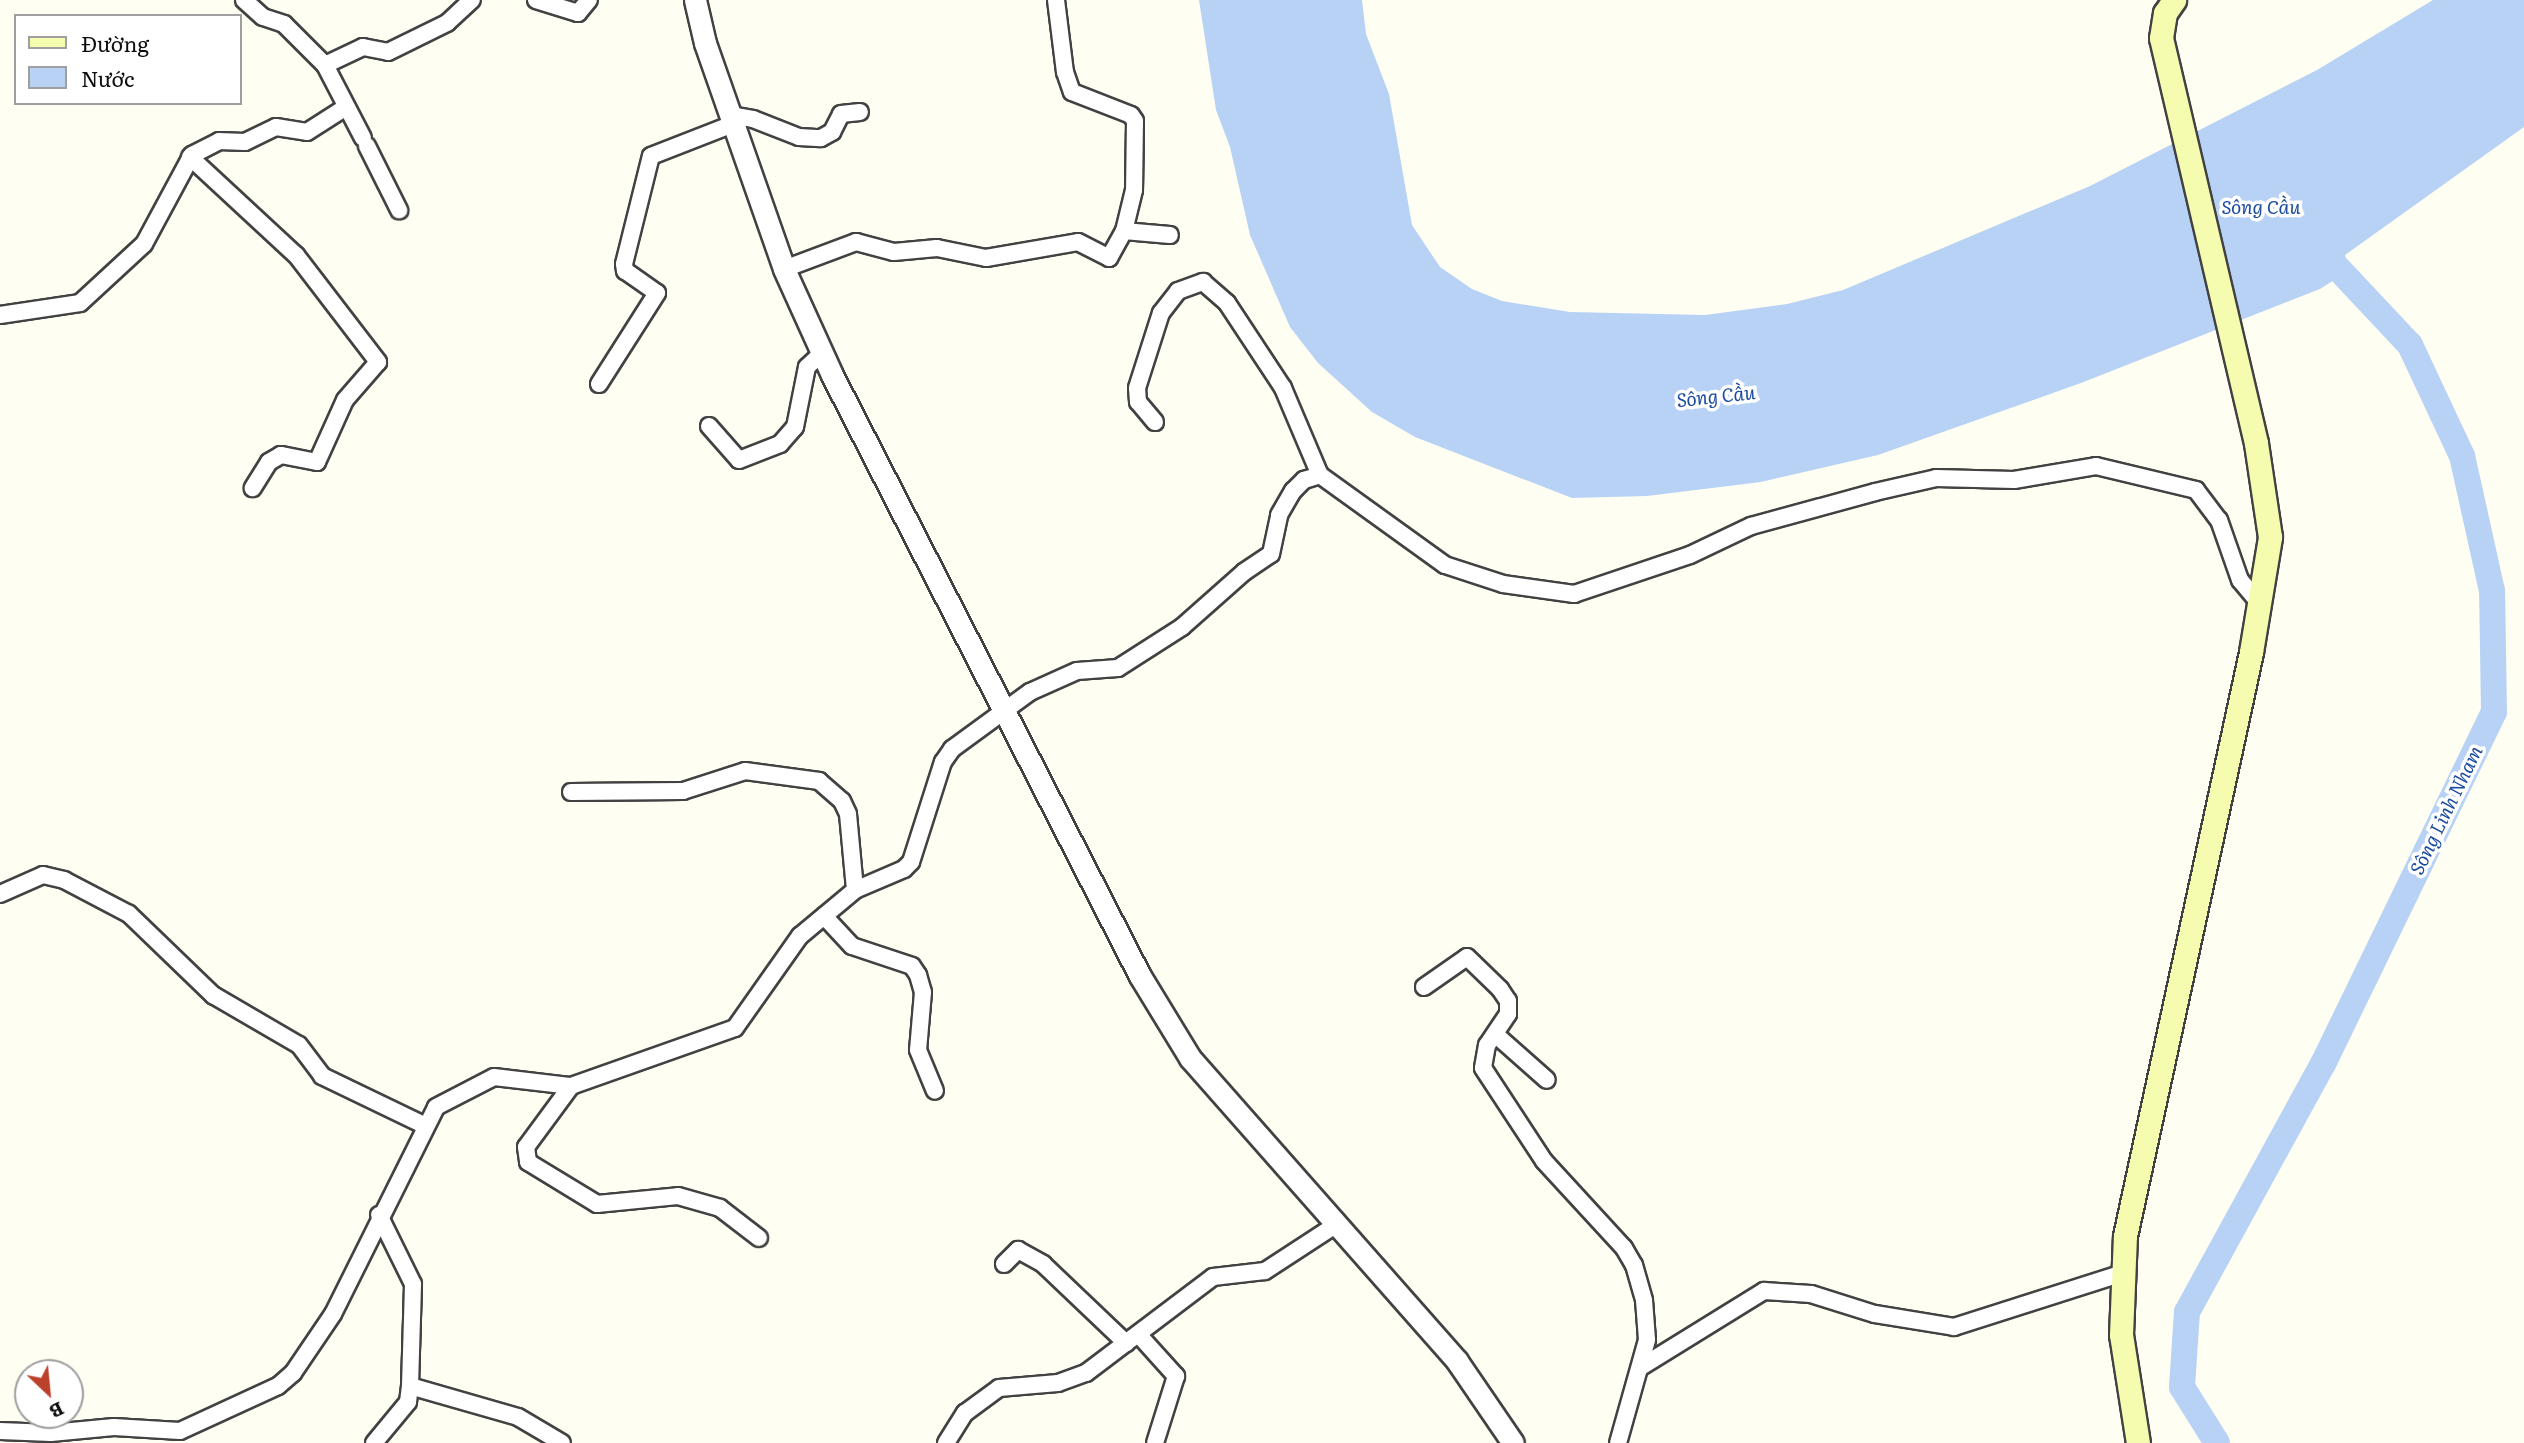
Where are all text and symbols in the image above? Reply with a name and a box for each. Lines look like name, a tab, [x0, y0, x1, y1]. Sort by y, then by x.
legend	[14, 14, 242, 105]
text: Đường	[81, 27, 149, 58]
text: Nước	[81, 62, 134, 93]
water label: Sông Cầu	[2222, 196, 2300, 218]
water label: Sông Cầu	[1676, 381, 1756, 411]
water label: Sông Linh Nham	[2405, 742, 2487, 878]
north arrow	[14, 1359, 84, 1429]
text: B	[45, 1396, 69, 1427]

